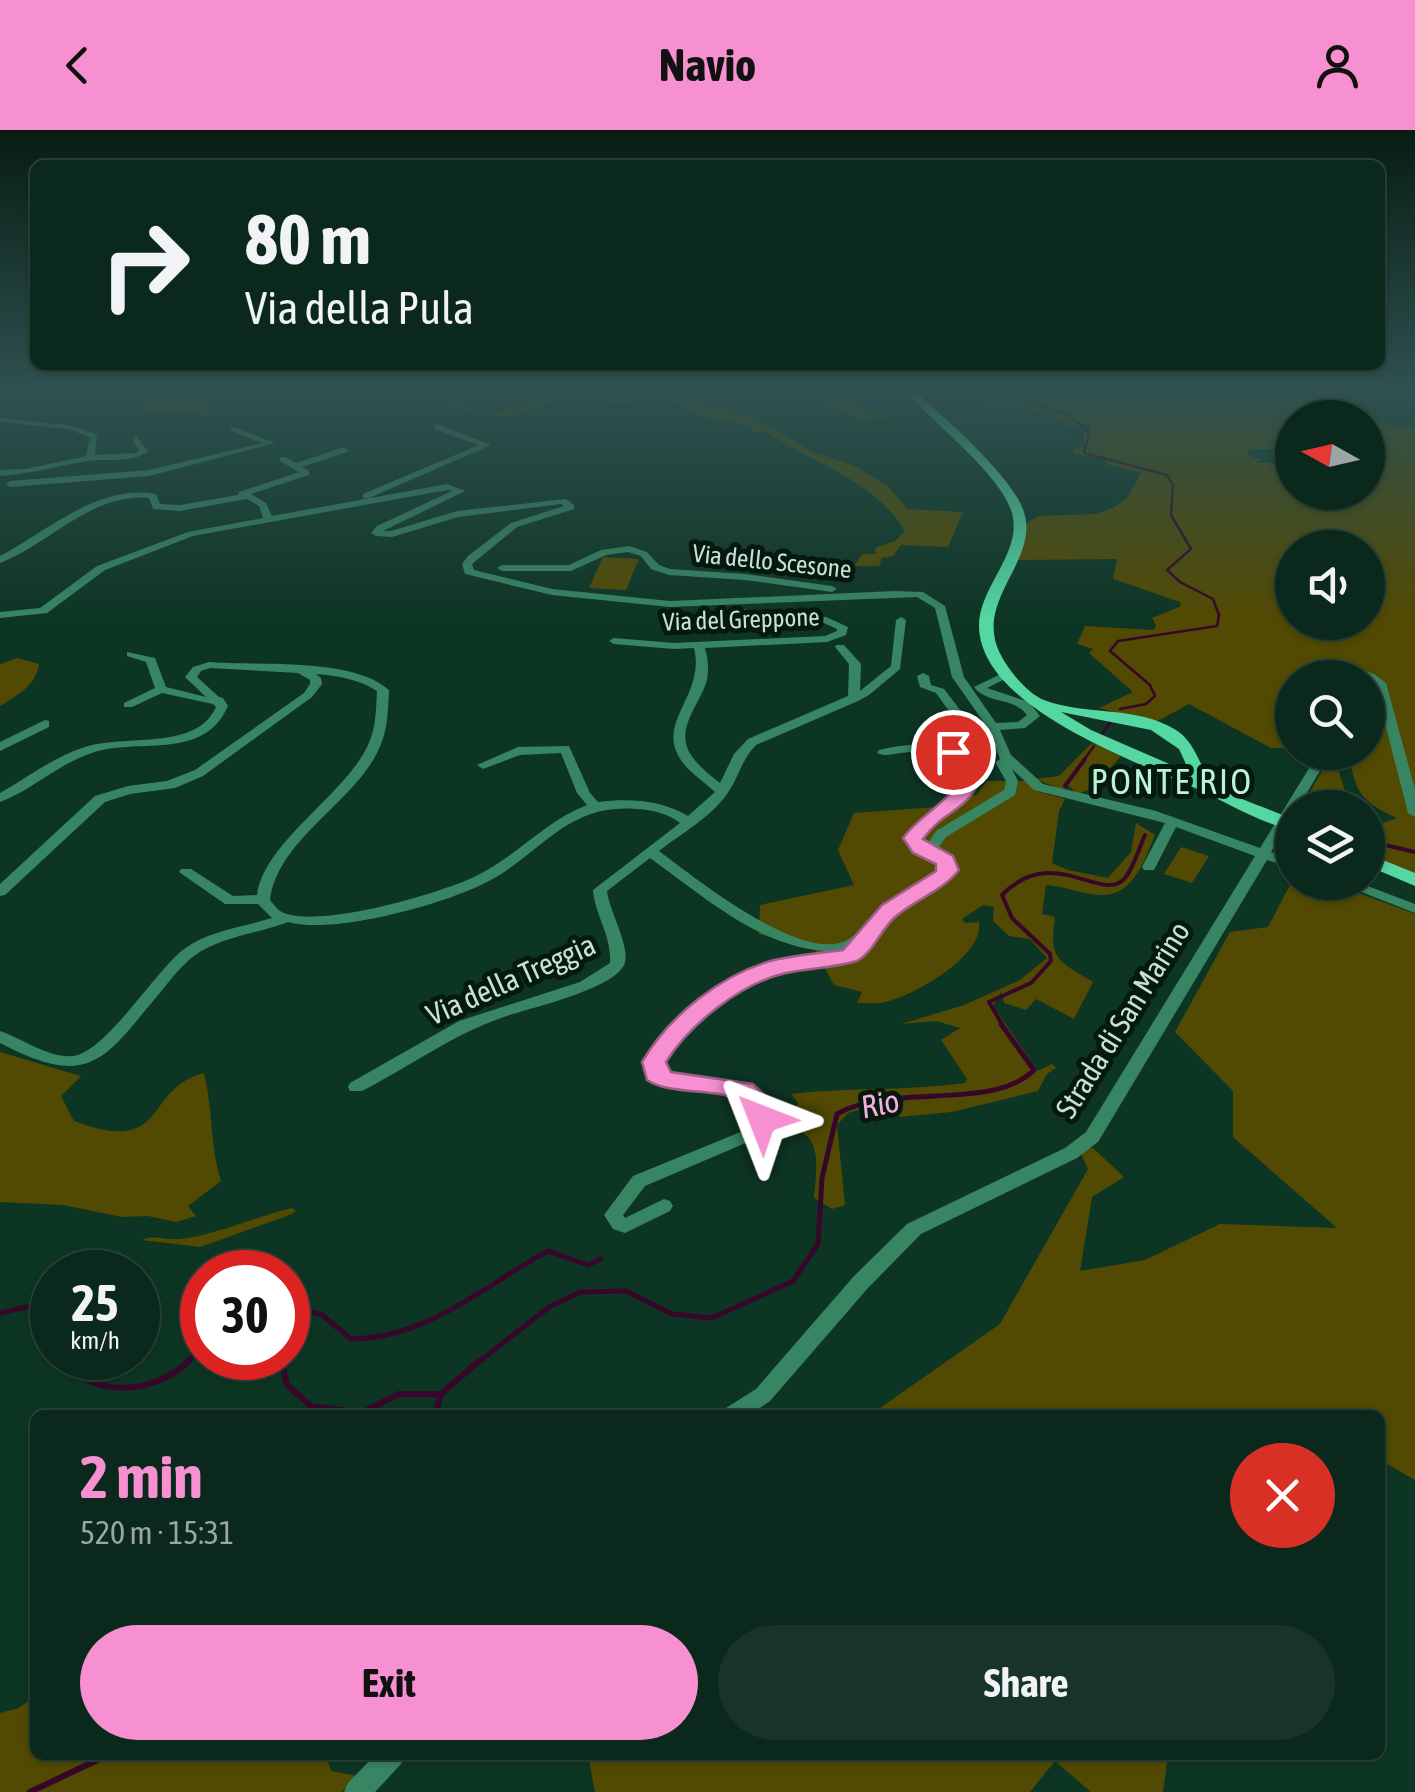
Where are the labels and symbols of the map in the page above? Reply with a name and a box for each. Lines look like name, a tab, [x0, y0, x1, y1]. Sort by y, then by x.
north arrow	[1275, 400, 1385, 510]
street label: Via dello Scesone	[691, 539, 853, 583]
street label: Via del Greppone	[662, 602, 820, 636]
pin	[911, 710, 996, 795]
district label: PONTE RIO	[1091, 761, 1253, 801]
street label: Strada di San Marino	[1048, 915, 1196, 1124]
street label: Via della Treggia	[421, 927, 600, 1031]
position arrow	[710, 1067, 814, 1171]
water label: Rio	[857, 1081, 903, 1126]
speed limit sign: 30	[180, 1250, 310, 1380]

